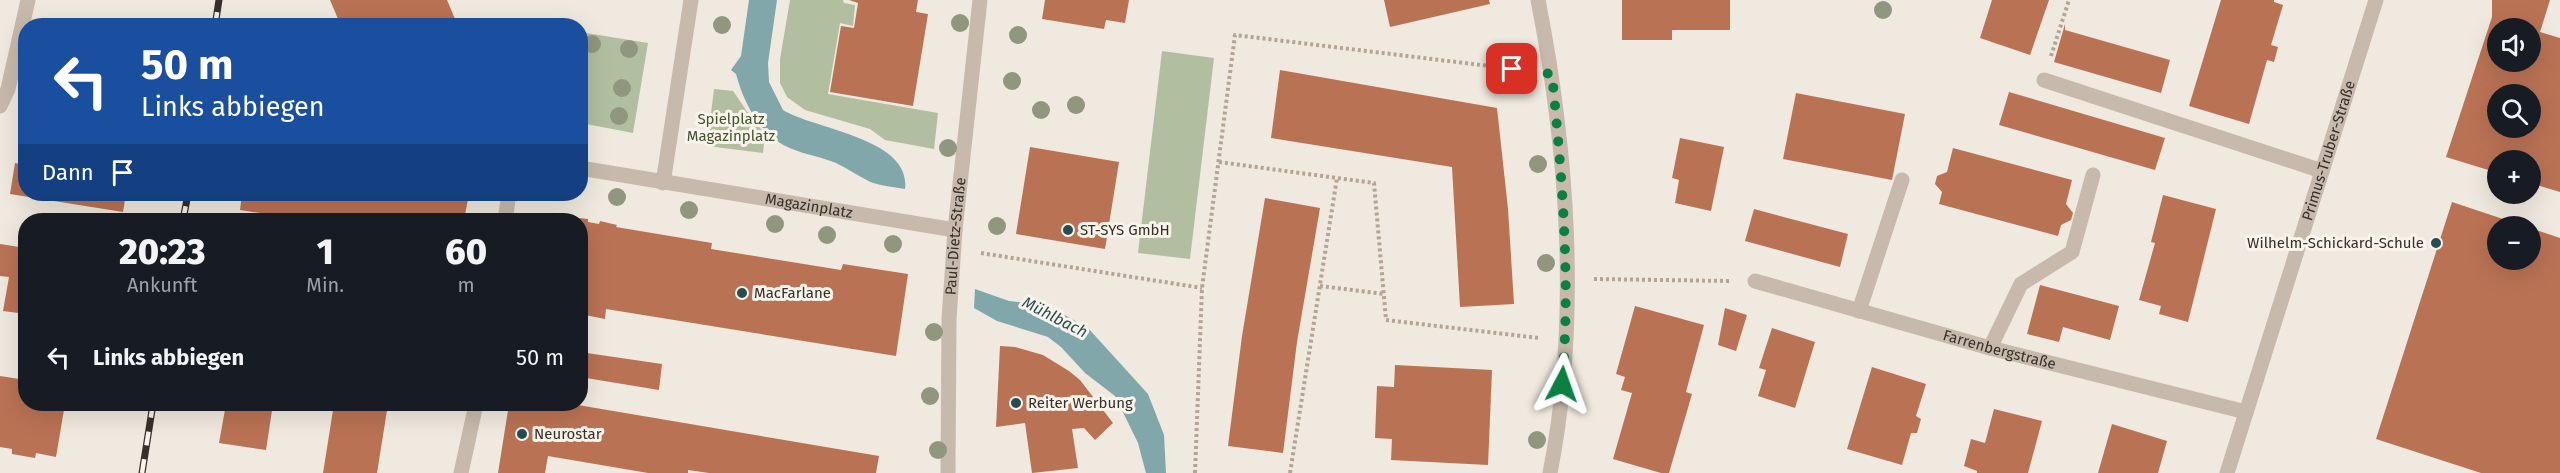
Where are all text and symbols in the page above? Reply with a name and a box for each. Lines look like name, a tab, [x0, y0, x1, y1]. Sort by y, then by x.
map controls	[2487, 18, 2541, 270]
button: sound	[2487, 18, 2541, 72]
text: 50 m	[141, 40, 234, 90]
icon: left	[42, 42, 120, 120]
pin	[1486, 43, 1537, 94]
icon: arrive	[1495, 52, 1528, 85]
street label: Primus-Truber-Straße	[2298, 78, 2359, 223]
button: search	[2487, 84, 2541, 138]
text: Links abbiegen	[141, 91, 325, 123]
park label: Spielplatz Magazinplatz	[687, 110, 776, 145]
button: +	[2487, 150, 2541, 204]
icon: arrive	[106, 156, 139, 189]
text: Dann	[42, 159, 94, 186]
street label: Paul-Dietz-Straße	[942, 176, 970, 296]
street label: Magazinplatz	[764, 190, 854, 222]
button: −	[2487, 216, 2541, 270]
place label: ST-SYS GmbH	[1080, 221, 1170, 239]
marker: ST-SYS GmbH	[1061, 223, 1075, 237]
text: 20:23	[119, 230, 205, 274]
text: 1	[317, 230, 334, 274]
text: 60	[445, 230, 487, 274]
place label: Wilhelm-Schickard-Schule	[2247, 234, 2424, 252]
marker: Wilhelm-Schickard-Schule	[2429, 236, 2443, 250]
text: Ankunft	[127, 273, 197, 297]
text: Min.	[306, 273, 344, 297]
text: m	[457, 273, 475, 297]
place label: MacFarlane	[754, 284, 831, 302]
marker: MacFarlane	[735, 286, 749, 300]
water label: Mühlbach	[1019, 292, 1091, 342]
street label: Farrenbergstraße	[1941, 326, 2058, 373]
icon: left	[42, 341, 75, 374]
text: Links abbiegen	[93, 344, 244, 371]
text: 50 m	[516, 344, 564, 371]
position arrow	[1530, 352, 1594, 416]
place label: Reiter Werbung	[1028, 394, 1133, 412]
marker: Reiter Werbung	[1009, 396, 1023, 410]
place label: Neurostar	[534, 425, 602, 443]
marker: Neurostar	[515, 427, 529, 441]

